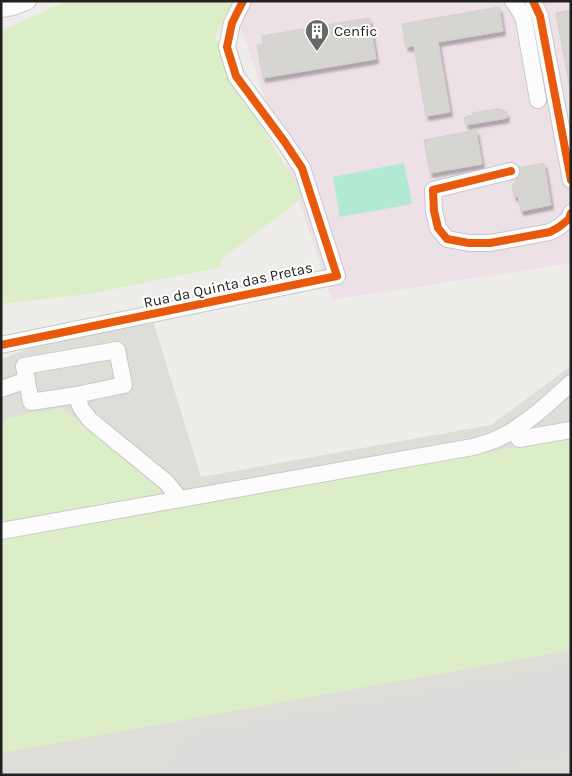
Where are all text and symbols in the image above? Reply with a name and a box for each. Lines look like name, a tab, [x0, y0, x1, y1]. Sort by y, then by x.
building icon: Cenfic	[304, 18, 330, 52]
place label: Cenfic	[334, 22, 377, 40]
street label: Rua da Quinta das Pretas	[142, 258, 314, 312]

